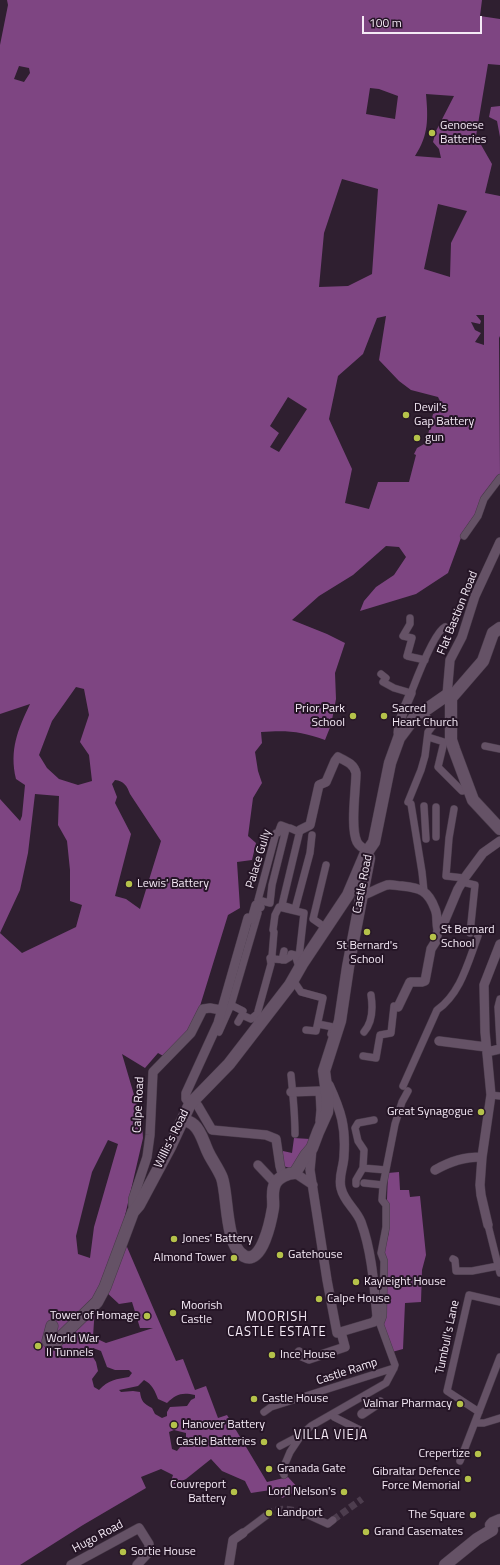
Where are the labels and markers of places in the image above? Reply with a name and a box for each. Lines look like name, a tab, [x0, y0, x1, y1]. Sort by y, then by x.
place label: Genoese Batteries	[440, 119, 486, 147]
marker: Genoese Batteries	[427, 128, 437, 138]
place label: Devil's Gap Battery	[414, 401, 474, 429]
marker: Devil's Gap Battery	[401, 410, 411, 420]
place label: gun	[425, 431, 444, 445]
marker: gun	[412, 433, 422, 443]
place label: Prior Park School	[295, 702, 345, 730]
place label: Sacred Heart Church	[392, 702, 458, 730]
marker: Prior Park School	[348, 711, 358, 721]
marker: Sacred Heart Church	[379, 711, 389, 721]
place label: Lewis' Battery	[137, 877, 209, 891]
marker: Lewis' Battery	[124, 879, 134, 889]
place label: St Bernard School	[441, 923, 495, 951]
marker: St Bernard's School	[362, 927, 372, 937]
marker: St Bernard School	[428, 932, 438, 942]
place label: St Bernard's School	[336, 939, 398, 967]
place label: Great Synagogue	[387, 1105, 473, 1119]
marker: Great Synagogue	[476, 1107, 486, 1117]
place label: Jones' Battery	[182, 1232, 253, 1246]
marker: Jones' Battery	[169, 1234, 179, 1244]
place label: Gatehouse	[288, 1248, 342, 1262]
marker: Gatehouse	[275, 1250, 285, 1260]
place label: Almond Tower	[153, 1251, 226, 1265]
marker: Almond Tower	[229, 1253, 239, 1263]
place label: Kayleight House	[364, 1275, 446, 1289]
marker: Kayleight House	[351, 1277, 361, 1287]
place label: Calpe House	[327, 1292, 390, 1306]
marker: Calpe House	[314, 1294, 324, 1304]
place label: Moorish Castle	[181, 1299, 222, 1327]
marker: Moorish Castle	[168, 1308, 178, 1318]
place label: Tower of Homage	[50, 1309, 139, 1323]
marker: Tower of Homage	[142, 1311, 152, 1321]
place label: World War II Tunnels	[46, 1332, 99, 1360]
marker: World War II Tunnels	[33, 1341, 43, 1351]
place label: Ince House	[280, 1348, 336, 1362]
marker: Ince House	[267, 1350, 277, 1360]
place label: Castle House	[262, 1392, 328, 1406]
marker: Castle House	[249, 1394, 259, 1404]
place label: Valmar Pharmacy	[363, 1397, 452, 1411]
marker: Valmar Pharmacy	[455, 1399, 465, 1409]
place label: Hanover Battery	[182, 1418, 265, 1432]
marker: Hanover Battery	[169, 1420, 179, 1430]
place label: Castle Batteries	[176, 1435, 256, 1449]
marker: Castle Batteries	[259, 1437, 269, 1447]
place label: Crepertize	[419, 1447, 470, 1461]
marker: Crepertize	[473, 1449, 483, 1459]
place label: Granada Gate	[277, 1462, 346, 1476]
marker: Granada Gate	[264, 1464, 274, 1474]
place label: Gibraltar Defence Force Memorial	[372, 1465, 460, 1493]
marker: Gibraltar Defence Force Memorial	[463, 1474, 473, 1484]
place label: Couvreport Battery	[170, 1478, 226, 1506]
place label: Lord Nelson's	[268, 1485, 336, 1499]
marker: Couvreport Battery	[229, 1487, 239, 1497]
marker: Lord Nelson's	[339, 1487, 349, 1497]
place label: Landport	[277, 1506, 323, 1520]
marker: Landport	[264, 1508, 274, 1518]
place label: The Square	[408, 1508, 465, 1522]
marker: The Square	[468, 1510, 478, 1520]
place label: Grand Casemates	[374, 1525, 463, 1539]
marker: Grand Casemates	[361, 1527, 371, 1537]
place label: Sortie House	[131, 1545, 196, 1559]
marker: Sortie House	[118, 1547, 128, 1557]

